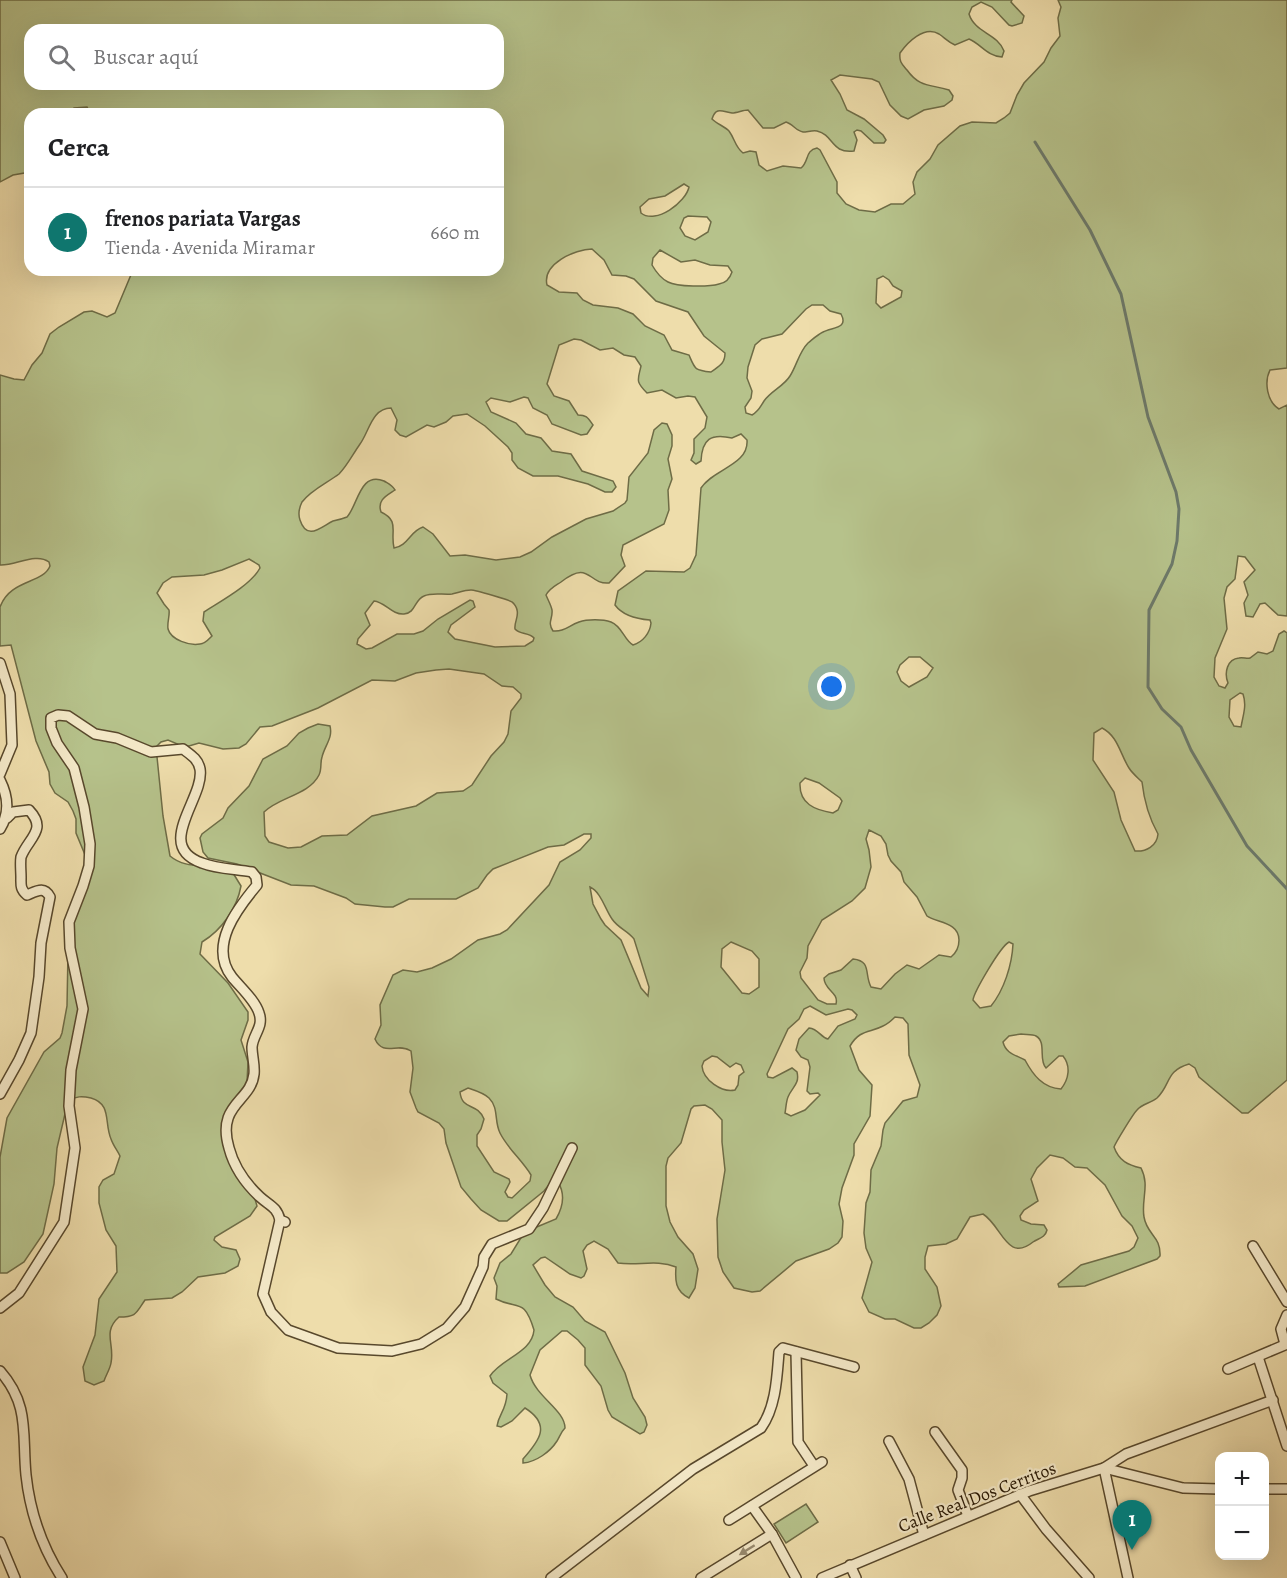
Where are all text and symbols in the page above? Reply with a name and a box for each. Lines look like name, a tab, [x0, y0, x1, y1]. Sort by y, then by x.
search box	[24, 24, 504, 90]
icon: search	[45, 41, 78, 74]
text: Buscar aquí	[93, 42, 199, 72]
text: Cerca	[48, 130, 110, 165]
text: frenos pariata Vargas	[105, 204, 301, 234]
text: 1	[64, 219, 71, 246]
text: 660 m	[430, 219, 480, 246]
text: Tienda · Avenida Miramar	[105, 234, 315, 261]
your location	[817, 672, 846, 701]
map controls	[1215, 1452, 1269, 1560]
button: +	[1215, 1452, 1269, 1506]
street label: Calle Real Dos Cerritos	[895, 1456, 1059, 1538]
pin: 1	[1112, 1500, 1152, 1550]
button: −	[1215, 1506, 1269, 1560]
one-way arrow	[738, 1544, 755, 1555]

